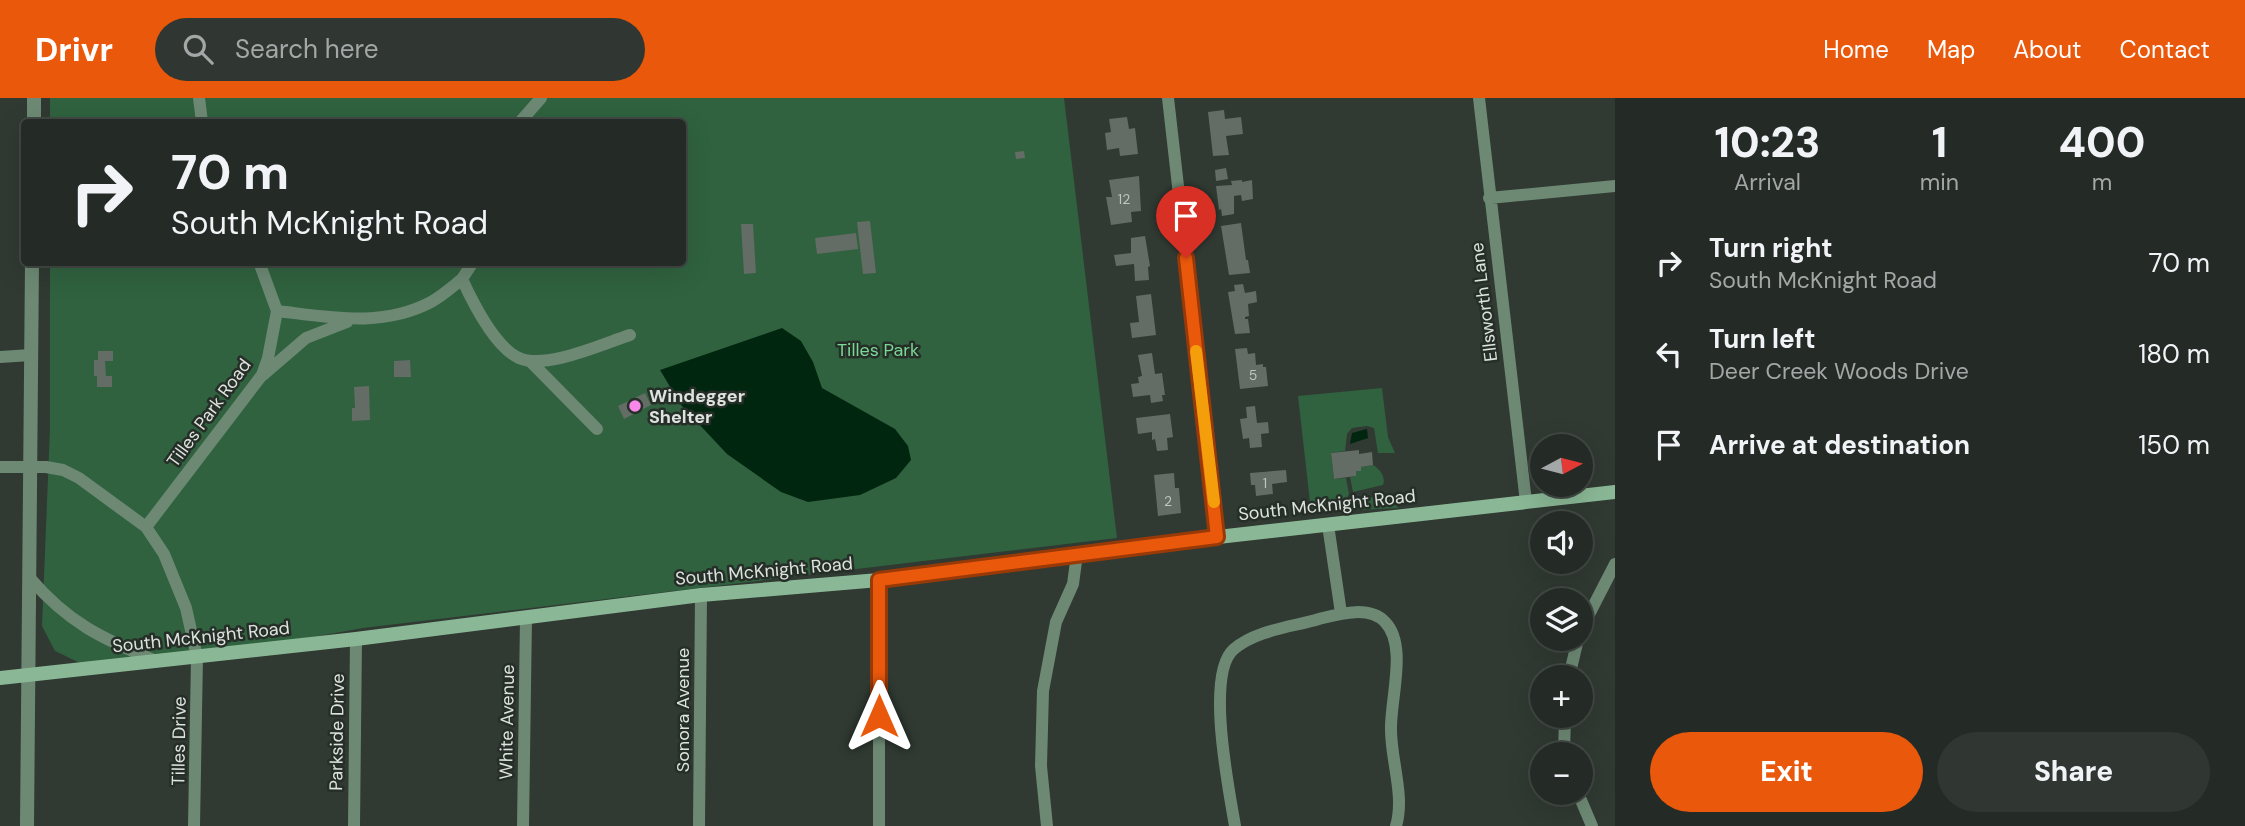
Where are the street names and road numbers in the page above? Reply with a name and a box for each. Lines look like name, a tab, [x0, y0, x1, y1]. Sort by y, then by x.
street label: Ellsworth Lane	[1465, 241, 1503, 363]
street label: Tilles Park Road	[161, 354, 257, 472]
street label: South McKnight Road	[1237, 484, 1417, 526]
street label: South McKnight Road	[674, 551, 854, 591]
street label: South McKnight Road	[111, 616, 291, 658]
street label: Sonora Avenue	[671, 648, 695, 772]
street label: White Avenue	[494, 664, 520, 780]
street label: Parkside Drive	[324, 673, 350, 791]
street label: Tilles Drive	[166, 696, 192, 786]

